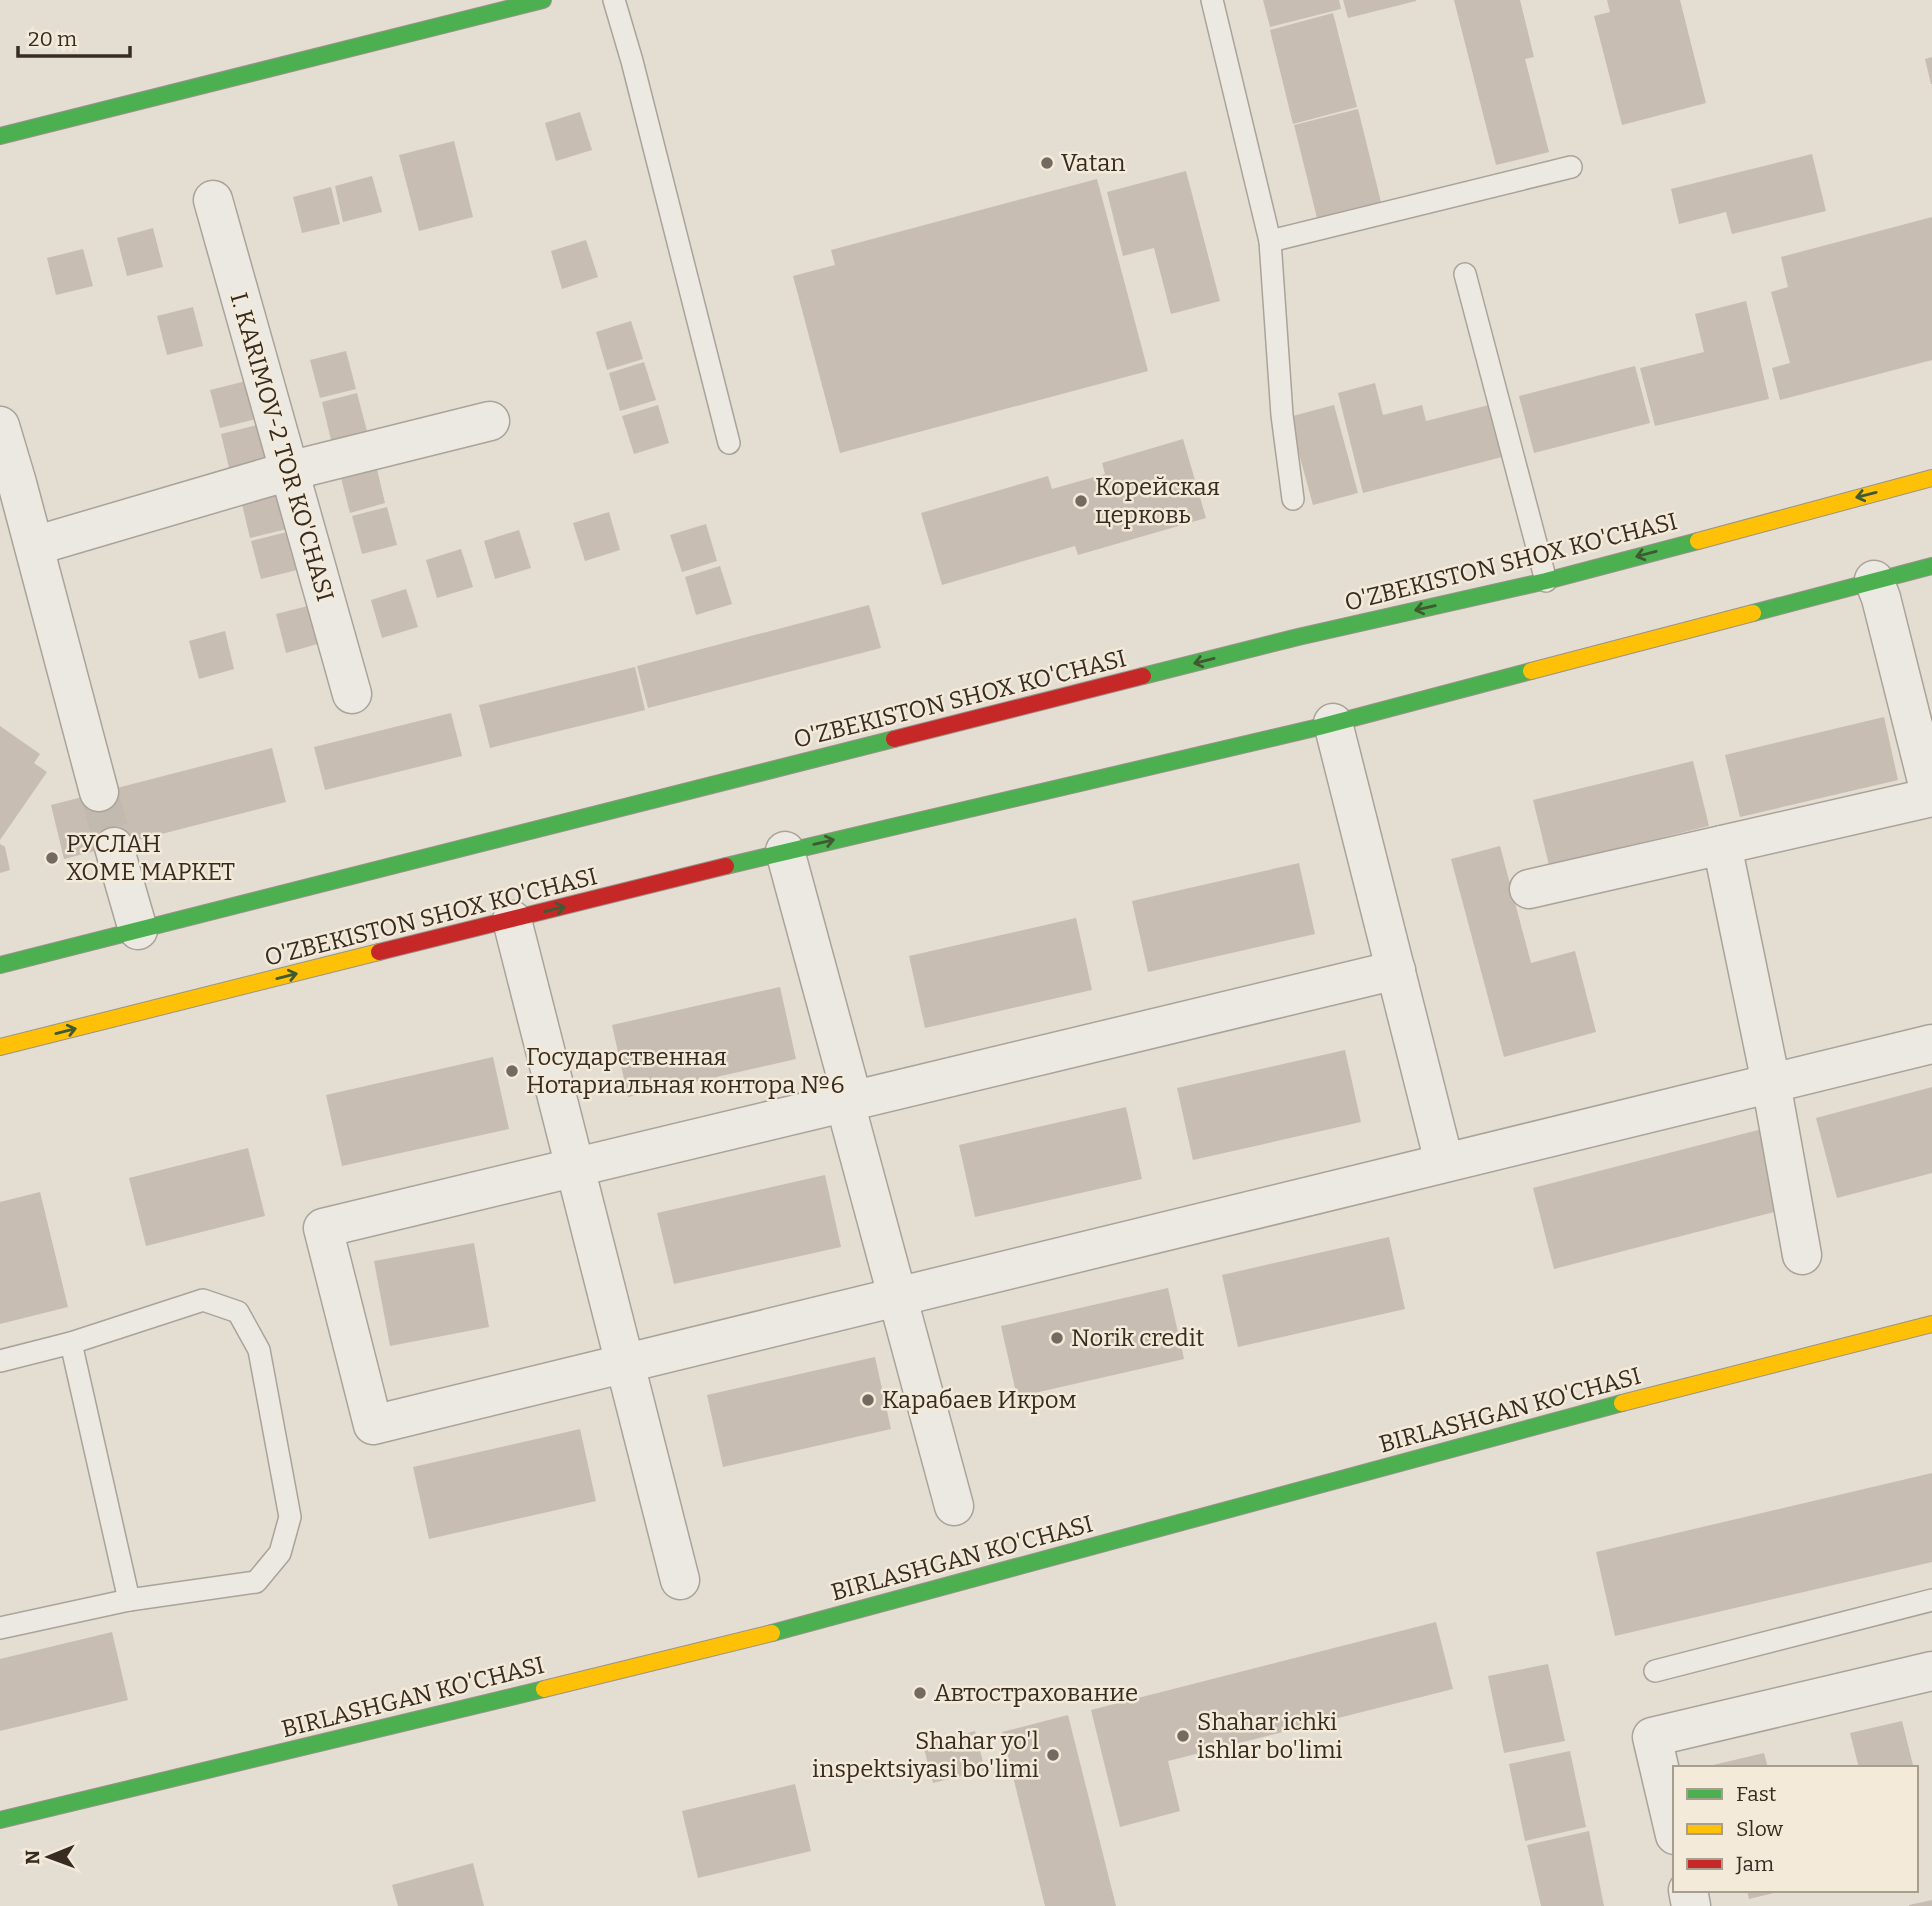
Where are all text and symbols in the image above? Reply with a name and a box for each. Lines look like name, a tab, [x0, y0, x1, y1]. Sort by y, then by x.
scale bar	[18, 14, 130, 58]
text: 20 m	[28, 26, 77, 52]
place label: Vatan	[1061, 149, 1126, 177]
marker: Vatan	[1039, 155, 1055, 171]
street label: I. KARIMOV-2 TOR KO'CHASI	[224, 289, 340, 605]
place label: Корейская церковь	[1095, 473, 1220, 529]
one-way arrow	[1855, 489, 1878, 502]
marker: Корейская церковь	[1073, 493, 1089, 509]
street label: O'ZBEKISTON SHOX KO'CHASI	[1342, 507, 1680, 617]
one-way arrow	[1635, 548, 1658, 561]
one-way arrow	[1414, 602, 1437, 615]
street label: O'ZBEKISTON SHOX KO'CHASI	[791, 644, 1129, 754]
one-way arrow	[1193, 655, 1216, 668]
place label: РУСЛАН ХОМЕ МАРКЕТ	[66, 830, 235, 886]
one-way arrow	[812, 835, 835, 848]
marker: РУСЛАН ХОМЕ МАРКЕТ	[44, 850, 60, 866]
street label: O'ZBEKISTON SHOX KO'CHASI	[262, 862, 600, 972]
one-way arrow	[544, 902, 566, 915]
one-way arrow	[275, 969, 298, 982]
one-way arrow	[54, 1024, 77, 1037]
place label: Государственная Нотариальная контора №6	[526, 1043, 845, 1099]
marker: Государственная Нотариальная контора №6	[504, 1063, 520, 1079]
place label: Norik credit	[1071, 1324, 1205, 1352]
marker: Norik credit	[1049, 1330, 1065, 1346]
street label: BIRLASHGAN KO'CHASI	[1376, 1362, 1644, 1458]
place label: Карабаев Икром	[882, 1386, 1077, 1414]
marker: Карабаев Икром	[860, 1392, 876, 1408]
street label: BIRLASHGAN KO'CHASI	[828, 1510, 1096, 1606]
street label: BIRLASHGAN KO'CHASI	[279, 1651, 547, 1743]
place label: Автострахование	[934, 1679, 1138, 1707]
marker: Автострахование	[912, 1685, 928, 1701]
place label: Shahar ichki ishlar bo'limi	[1197, 1708, 1343, 1764]
place label: Shahar yo'l inspektsiyasi bo'limi	[812, 1727, 1039, 1783]
marker: Shahar ichki ishlar bo'limi	[1175, 1728, 1191, 1744]
marker: Shahar yo'l inspektsiyasi bo'limi	[1045, 1747, 1061, 1763]
legend	[1673, 1766, 1918, 1892]
text: Fast	[1736, 1781, 1777, 1807]
text: Slow	[1736, 1816, 1783, 1842]
north arrow	[14, 1822, 84, 1892]
text: N	[21, 1849, 44, 1865]
text: Jam	[1735, 1851, 1774, 1877]

